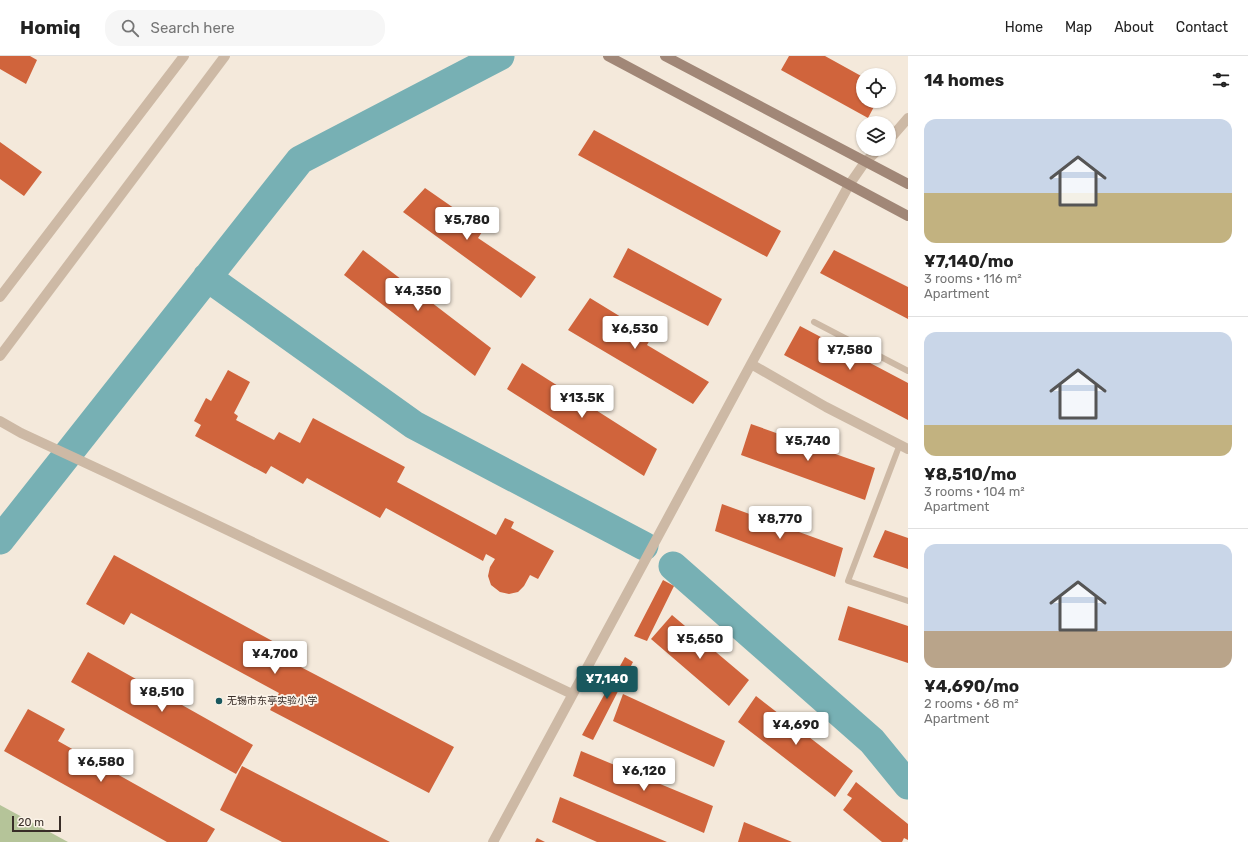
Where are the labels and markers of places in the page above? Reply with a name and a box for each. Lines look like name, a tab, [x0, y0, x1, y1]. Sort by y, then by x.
pin: ¥5,780	[434, 207, 500, 241]
pin: ¥4,350	[385, 278, 451, 312]
pin: ¥6,530	[602, 316, 668, 350]
pin: ¥7,580	[817, 337, 883, 371]
pin: ¥13.5K	[549, 385, 615, 419]
pin: ¥5,740	[775, 428, 841, 462]
pin: ¥8,770	[747, 506, 813, 540]
pin: ¥5,650	[667, 626, 733, 660]
pin: ¥4,700	[242, 641, 308, 675]
pin: ¥7,140	[574, 666, 640, 700]
pin: ¥8,510	[129, 679, 195, 713]
place label: 无锡市东亭实验小学	[227, 695, 317, 707]
marker: 无锡市东亭实验小学	[214, 696, 224, 706]
pin: ¥4,690	[763, 712, 829, 746]
pin: ¥6,580	[68, 749, 134, 783]
pin: ¥6,120	[611, 758, 677, 792]

